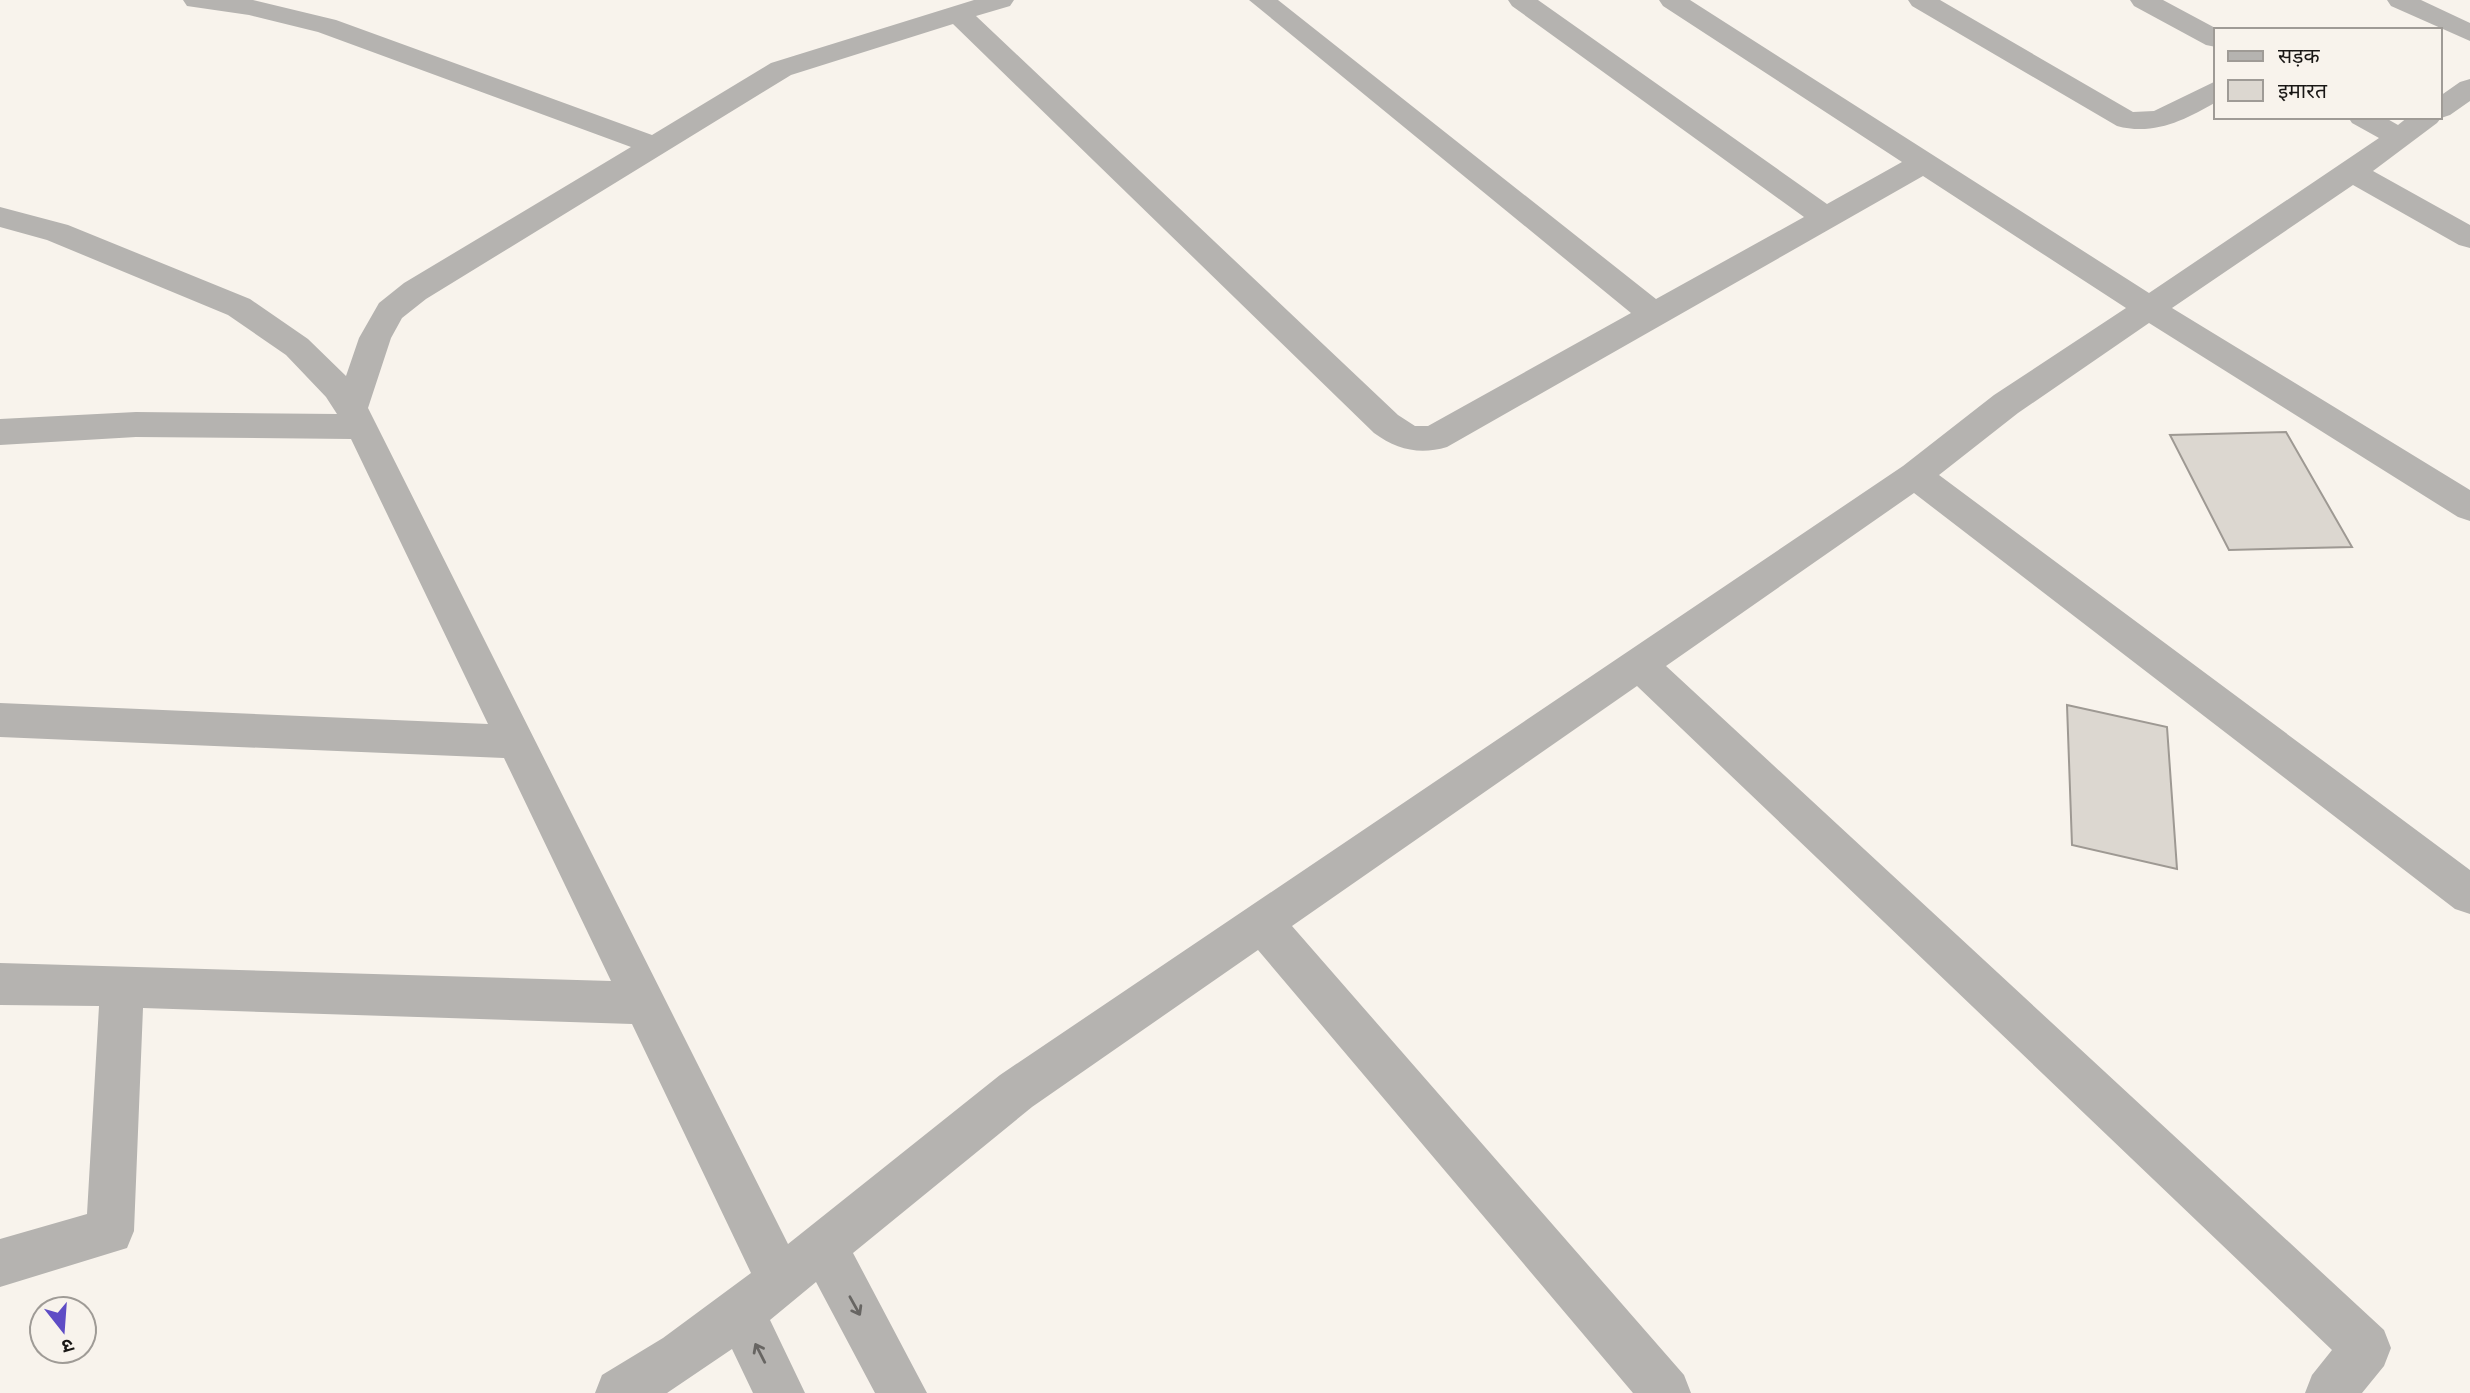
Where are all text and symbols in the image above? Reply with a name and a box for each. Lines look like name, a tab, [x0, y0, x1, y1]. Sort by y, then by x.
legend	[2214, 28, 2442, 119]
text: सड़क	[2278, 43, 2320, 68]
text: इमारत	[2278, 78, 2328, 103]
north arrow	[28, 1295, 98, 1365]
one-way arrow	[848, 1296, 862, 1316]
text: उ	[58, 1333, 77, 1359]
one-way arrow	[753, 1343, 767, 1364]

